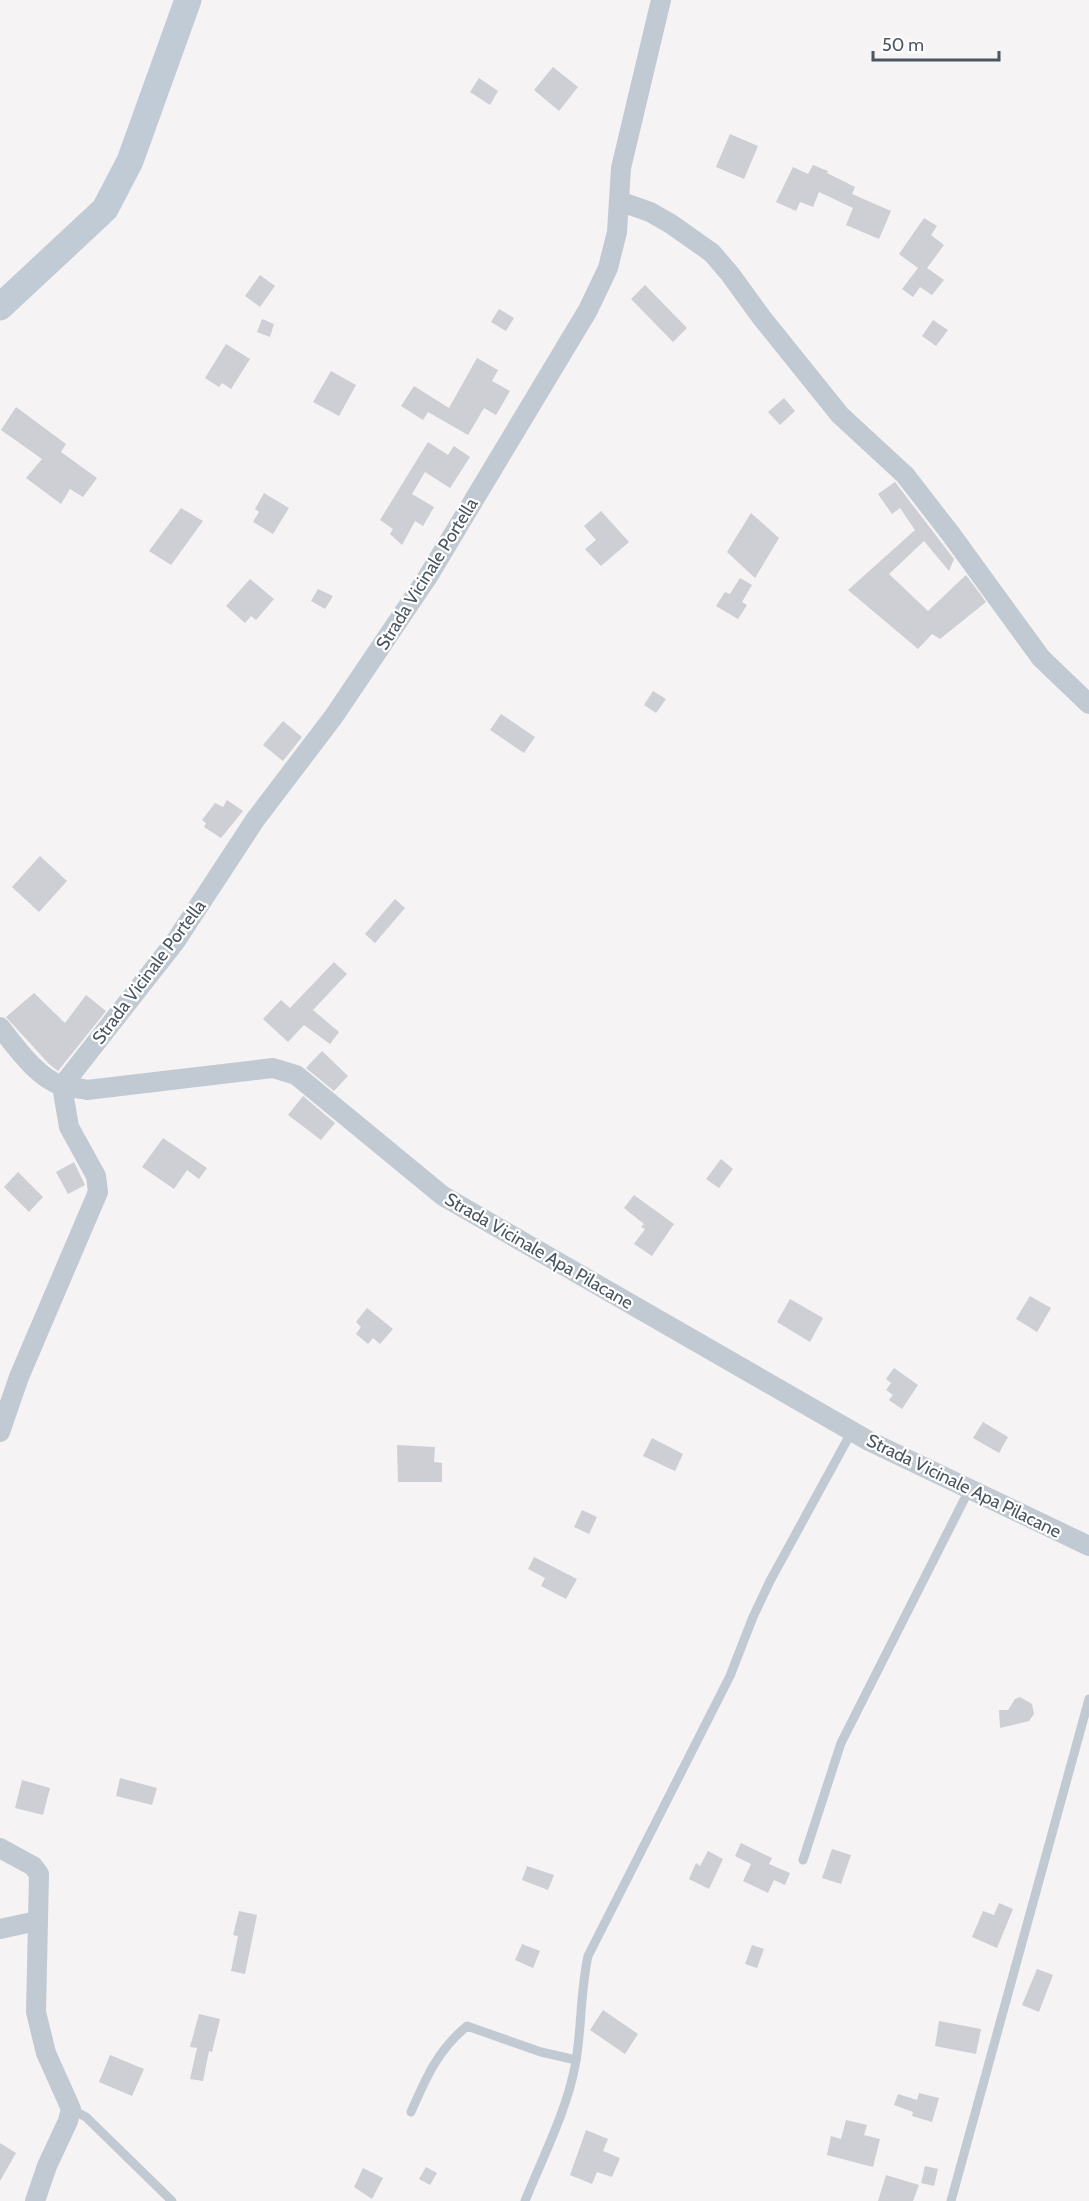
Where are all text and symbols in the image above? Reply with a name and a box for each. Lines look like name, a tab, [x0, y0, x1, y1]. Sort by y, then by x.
scale bar	[873, 24, 999, 62]
text: 50 m	[882, 34, 924, 56]
street label: Strada Vicinale Portella	[371, 494, 483, 654]
street label: Strada Vicinale Portella	[88, 895, 211, 1048]
street label: Strada Vicinale Apa Pilacane	[441, 1188, 637, 1314]
street label: Strada Vicinale Apa Pilacane	[863, 1429, 1065, 1543]

